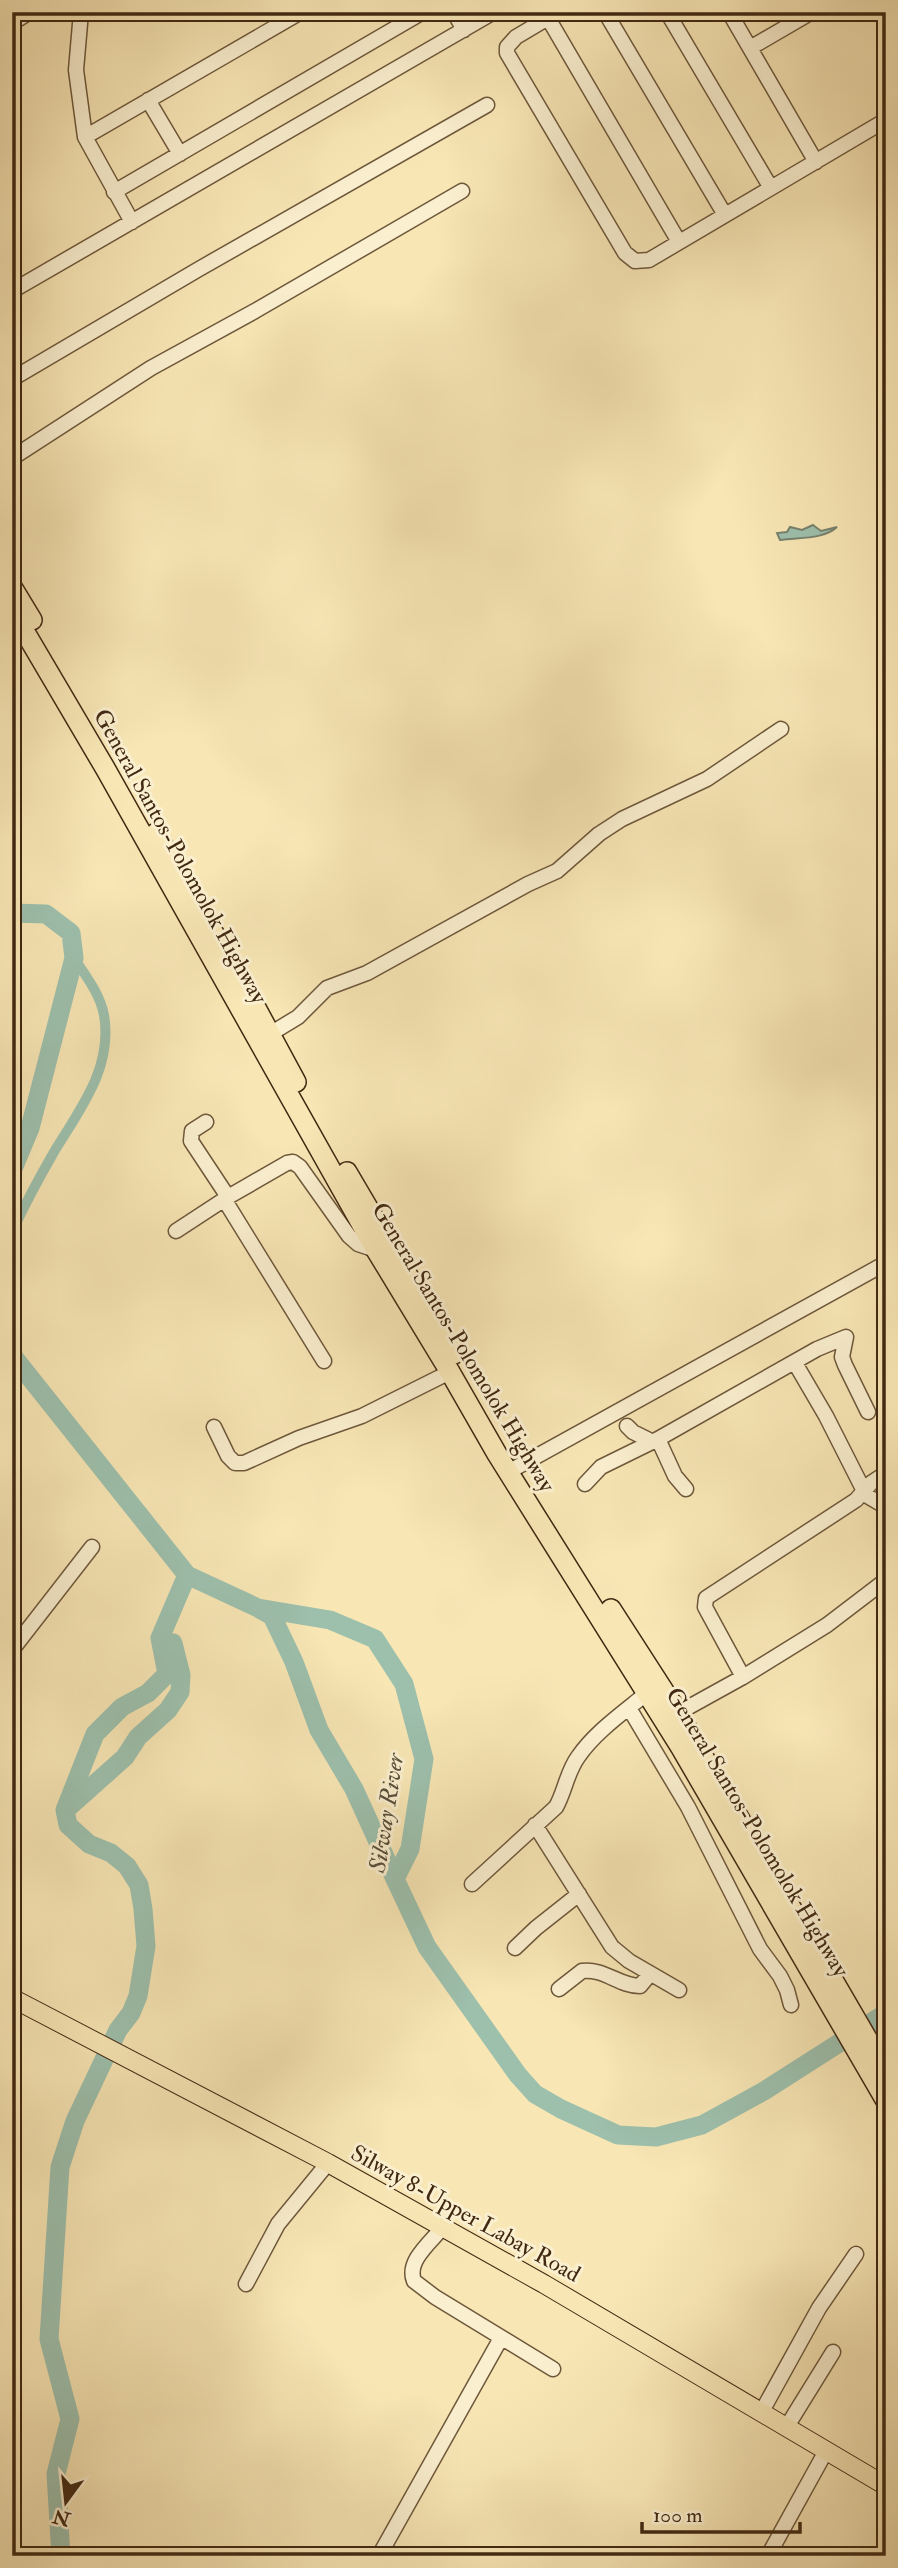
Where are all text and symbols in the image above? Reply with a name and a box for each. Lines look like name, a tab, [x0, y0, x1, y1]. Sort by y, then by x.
street label: General Santos-Polomolok Highway	[87, 704, 274, 1010]
street label: General Santos-Polomolok Highway	[365, 1197, 562, 1498]
street label: General Santos-Polomolok Highway	[659, 1682, 856, 1983]
water label: Silway River	[362, 1750, 411, 1876]
street label: Silway 8-Upper Labay Road	[345, 2138, 586, 2290]
north arrow	[32, 2466, 102, 2536]
scale bar	[642, 2491, 800, 2535]
text: 100 m	[653, 2502, 703, 2529]
text: N	[50, 2503, 74, 2532]

